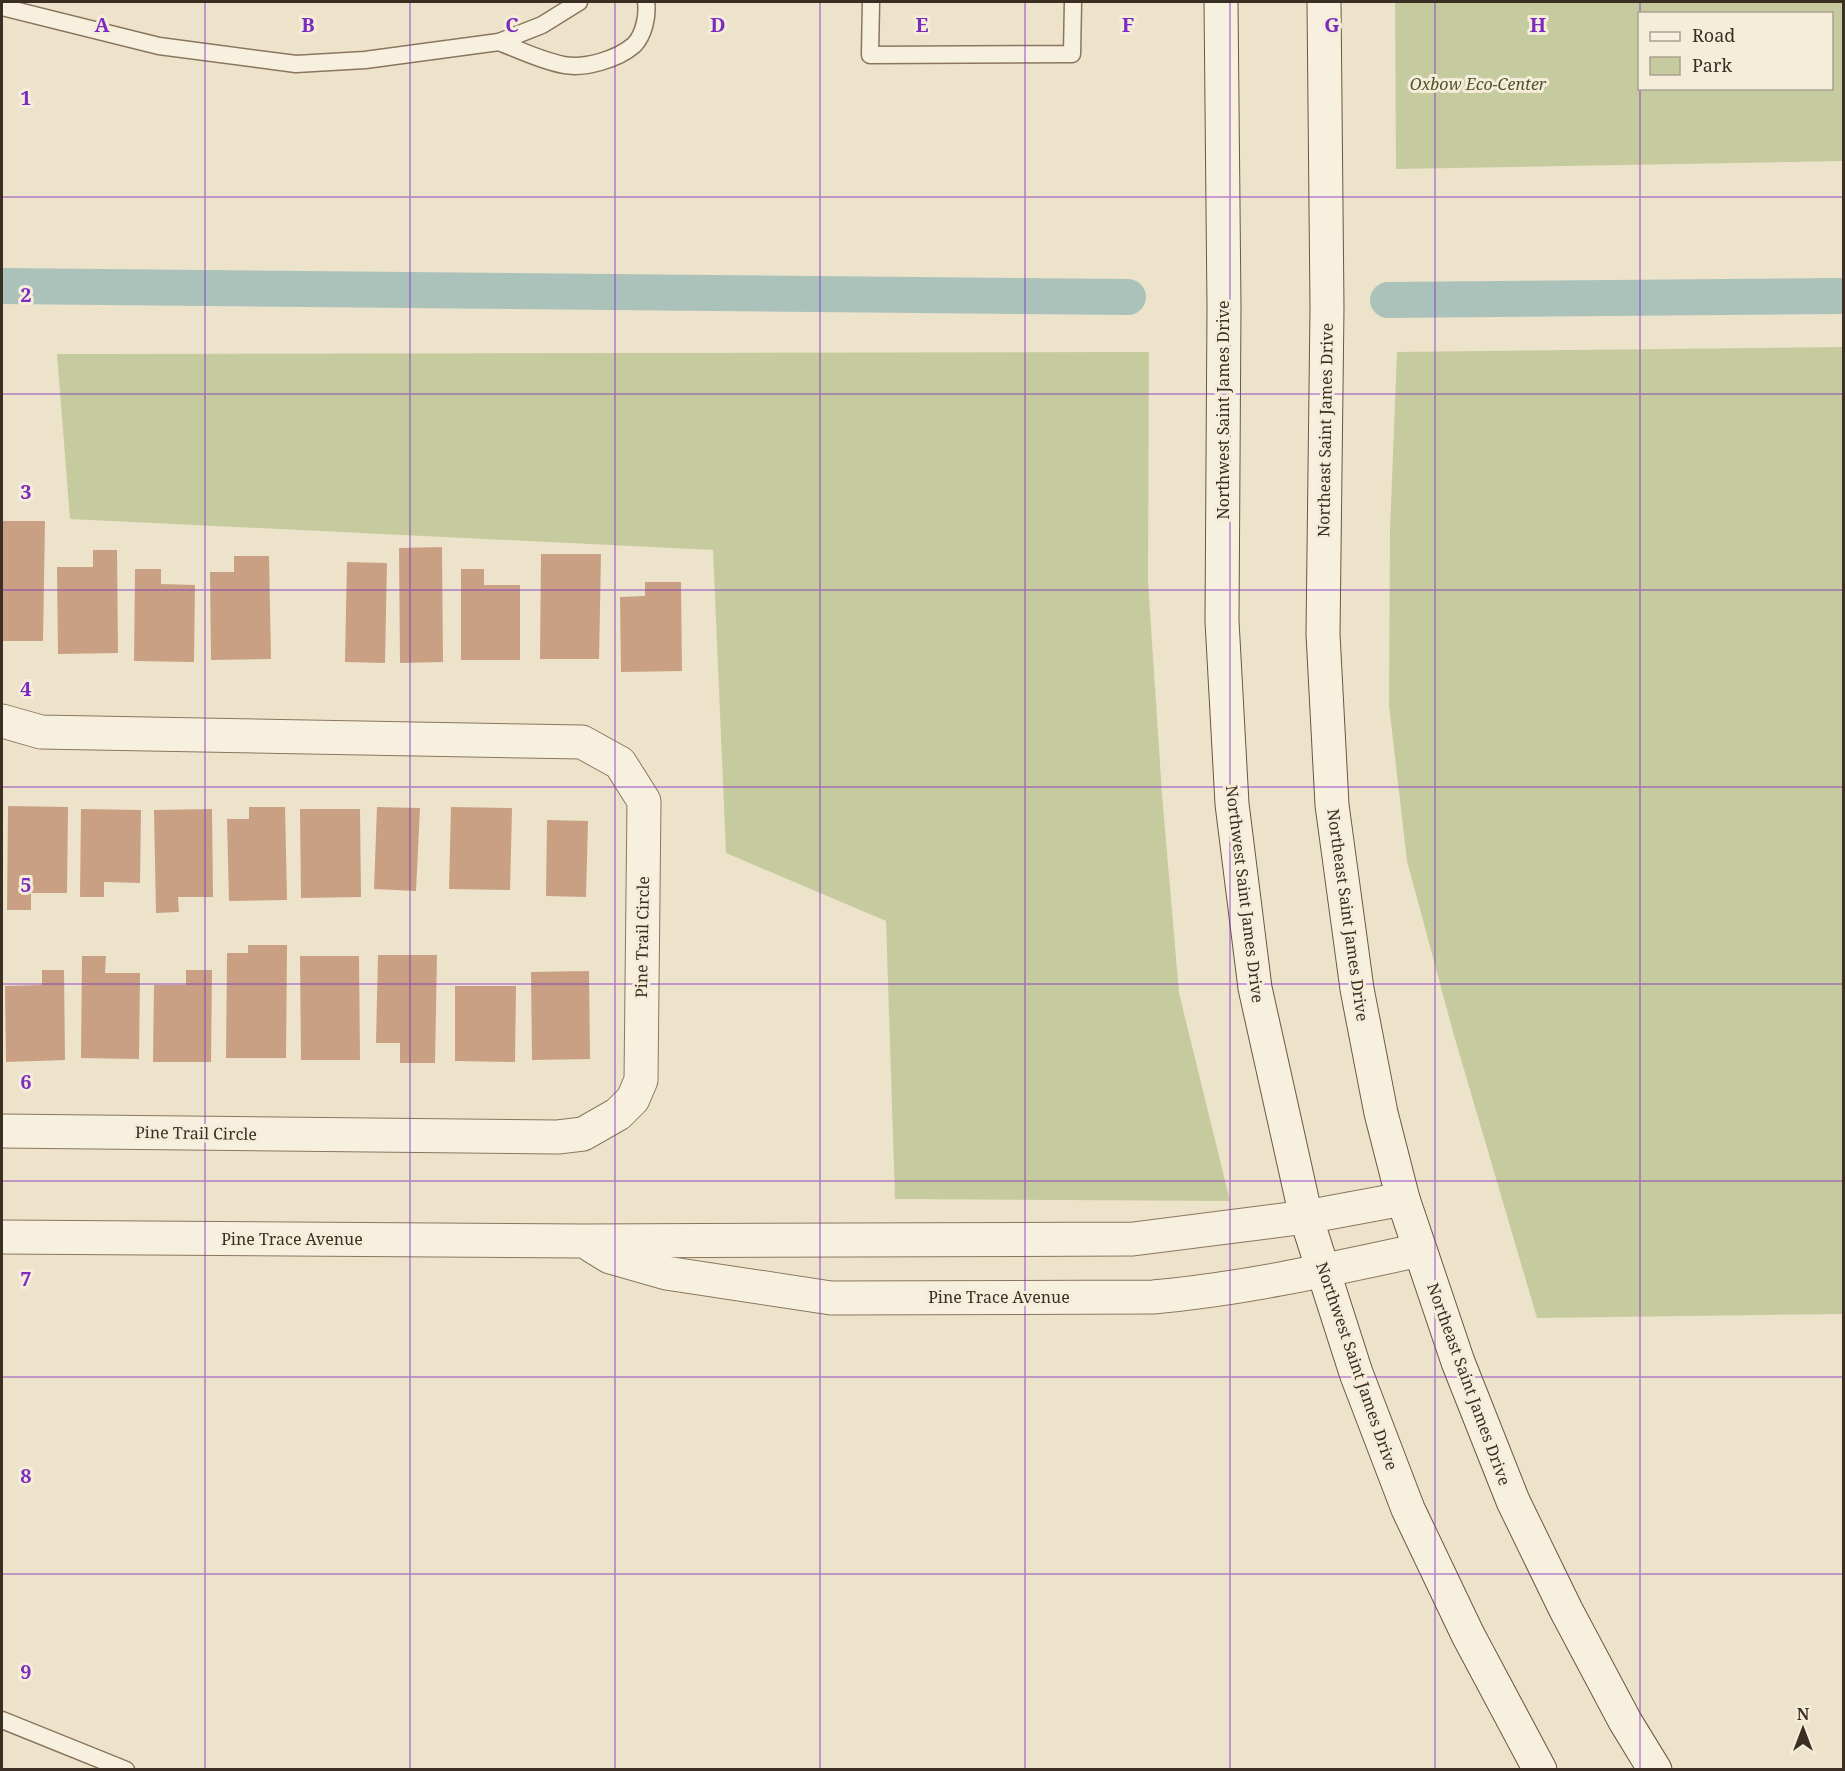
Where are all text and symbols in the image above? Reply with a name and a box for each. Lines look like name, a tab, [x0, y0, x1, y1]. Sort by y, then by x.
text: A	[94, 11, 110, 38]
text: B	[301, 11, 315, 38]
text: C	[505, 11, 519, 38]
text: D	[710, 11, 726, 38]
text: E	[915, 11, 929, 38]
text: F	[1122, 11, 1134, 38]
text: G	[1324, 11, 1340, 38]
text: H	[1530, 11, 1546, 38]
legend	[1638, 12, 1833, 90]
text: Road	[1692, 23, 1735, 47]
text: Park	[1692, 53, 1732, 77]
park label: Oxbow Eco-Center	[1410, 73, 1547, 95]
text: 1	[20, 84, 32, 111]
text: 2	[20, 281, 32, 308]
street label: Northwest Saint James Drive	[1212, 301, 1234, 519]
street label: Northeast Saint James Drive	[1312, 323, 1338, 537]
text: 3	[20, 478, 32, 505]
text: 4	[20, 675, 32, 702]
street label: Northwest Saint James Drive	[1221, 784, 1269, 1004]
street label: Northeast Saint James Drive	[1322, 807, 1374, 1023]
text: 5	[20, 871, 32, 898]
street label: Pine Trail Circle	[630, 876, 654, 998]
text: 6	[20, 1068, 32, 1095]
street label: Pine Trail Circle	[135, 1121, 257, 1145]
street label: Pine Trace Avenue	[221, 1228, 363, 1250]
street label: Northwest Saint James Drive	[1311, 1259, 1403, 1473]
text: 7	[20, 1265, 32, 1292]
street label: Northeast Saint James Drive	[1422, 1280, 1516, 1488]
street label: Pine Trace Avenue	[928, 1286, 1070, 1308]
text: 8	[20, 1462, 32, 1489]
text: 9	[20, 1658, 32, 1685]
north arrow	[1773, 1699, 1833, 1759]
text: N	[1797, 1703, 1810, 1725]

